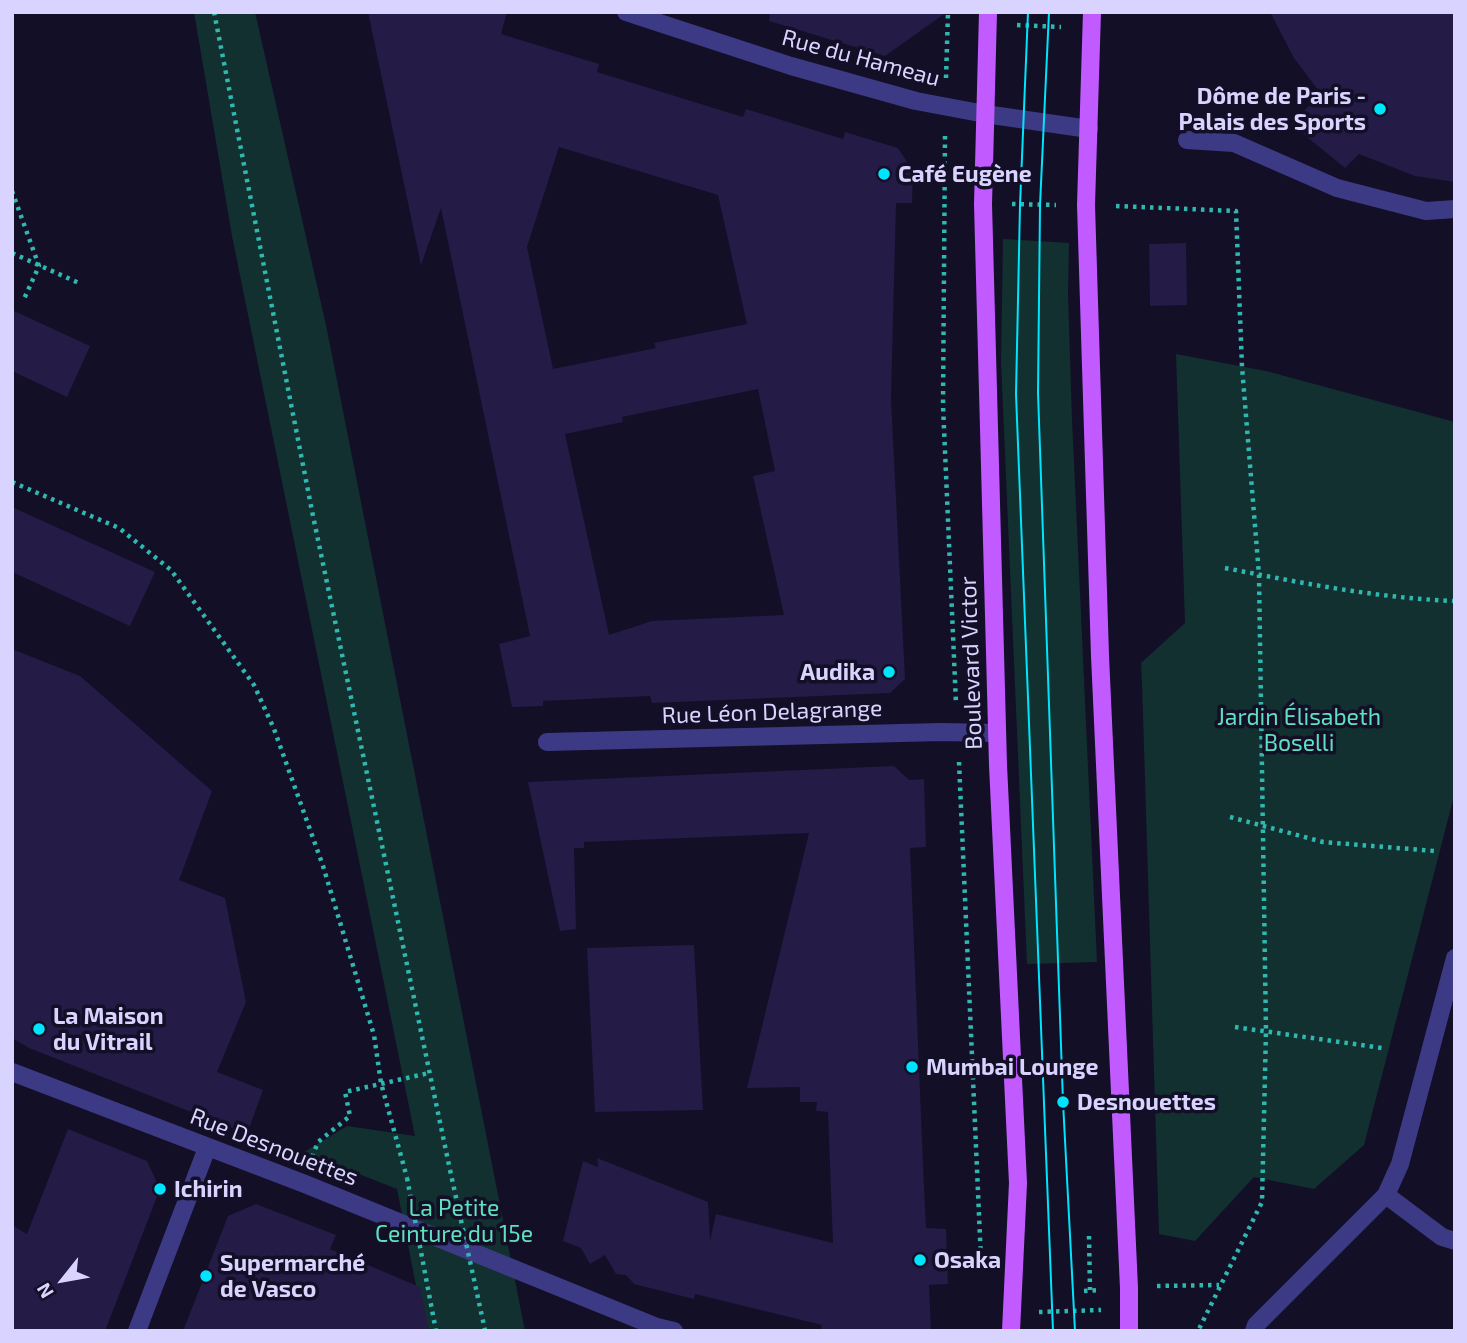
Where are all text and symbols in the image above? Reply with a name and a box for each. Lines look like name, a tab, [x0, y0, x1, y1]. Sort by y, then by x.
street label: Rue du Hameau	[779, 24, 943, 92]
place label: Dôme de Paris - Palais des Sports	[1178, 82, 1366, 136]
marker: Dôme de Paris - Palais des Sports	[1372, 101, 1388, 117]
place label: Café Eugène	[898, 160, 1032, 188]
marker: Café Eugène	[876, 166, 892, 182]
street label: Boulevard Victor	[954, 576, 988, 750]
place label: Audika	[800, 658, 875, 686]
marker: Audika	[881, 664, 897, 680]
street label: Rue Léon Delagrange	[661, 694, 883, 730]
park label: Jardin Élisabeth Boselli	[1217, 703, 1381, 757]
place label: La Maison du Vitrail	[53, 1002, 164, 1056]
marker: La Maison du Vitrail	[31, 1021, 47, 1037]
place label: Mumbai Lounge	[926, 1053, 1099, 1081]
marker: Mumbai Lounge	[904, 1059, 920, 1075]
place label: Desnouettes	[1077, 1088, 1216, 1116]
marker: Desnouettes	[1055, 1094, 1071, 1110]
street label: Rue Desnouettes	[186, 1102, 362, 1192]
place label: Ichirin	[174, 1175, 243, 1203]
marker: Ichirin	[152, 1181, 168, 1197]
park label: La Petite Ceinture du 15e	[375, 1194, 533, 1248]
north arrow	[28, 1245, 98, 1315]
place label: Osaka	[934, 1246, 1001, 1274]
place label: Supermarché de Vasco	[220, 1249, 365, 1303]
marker: Osaka	[912, 1252, 928, 1268]
marker: Supermarché de Vasco	[198, 1268, 214, 1284]
text: N	[31, 1279, 58, 1303]

